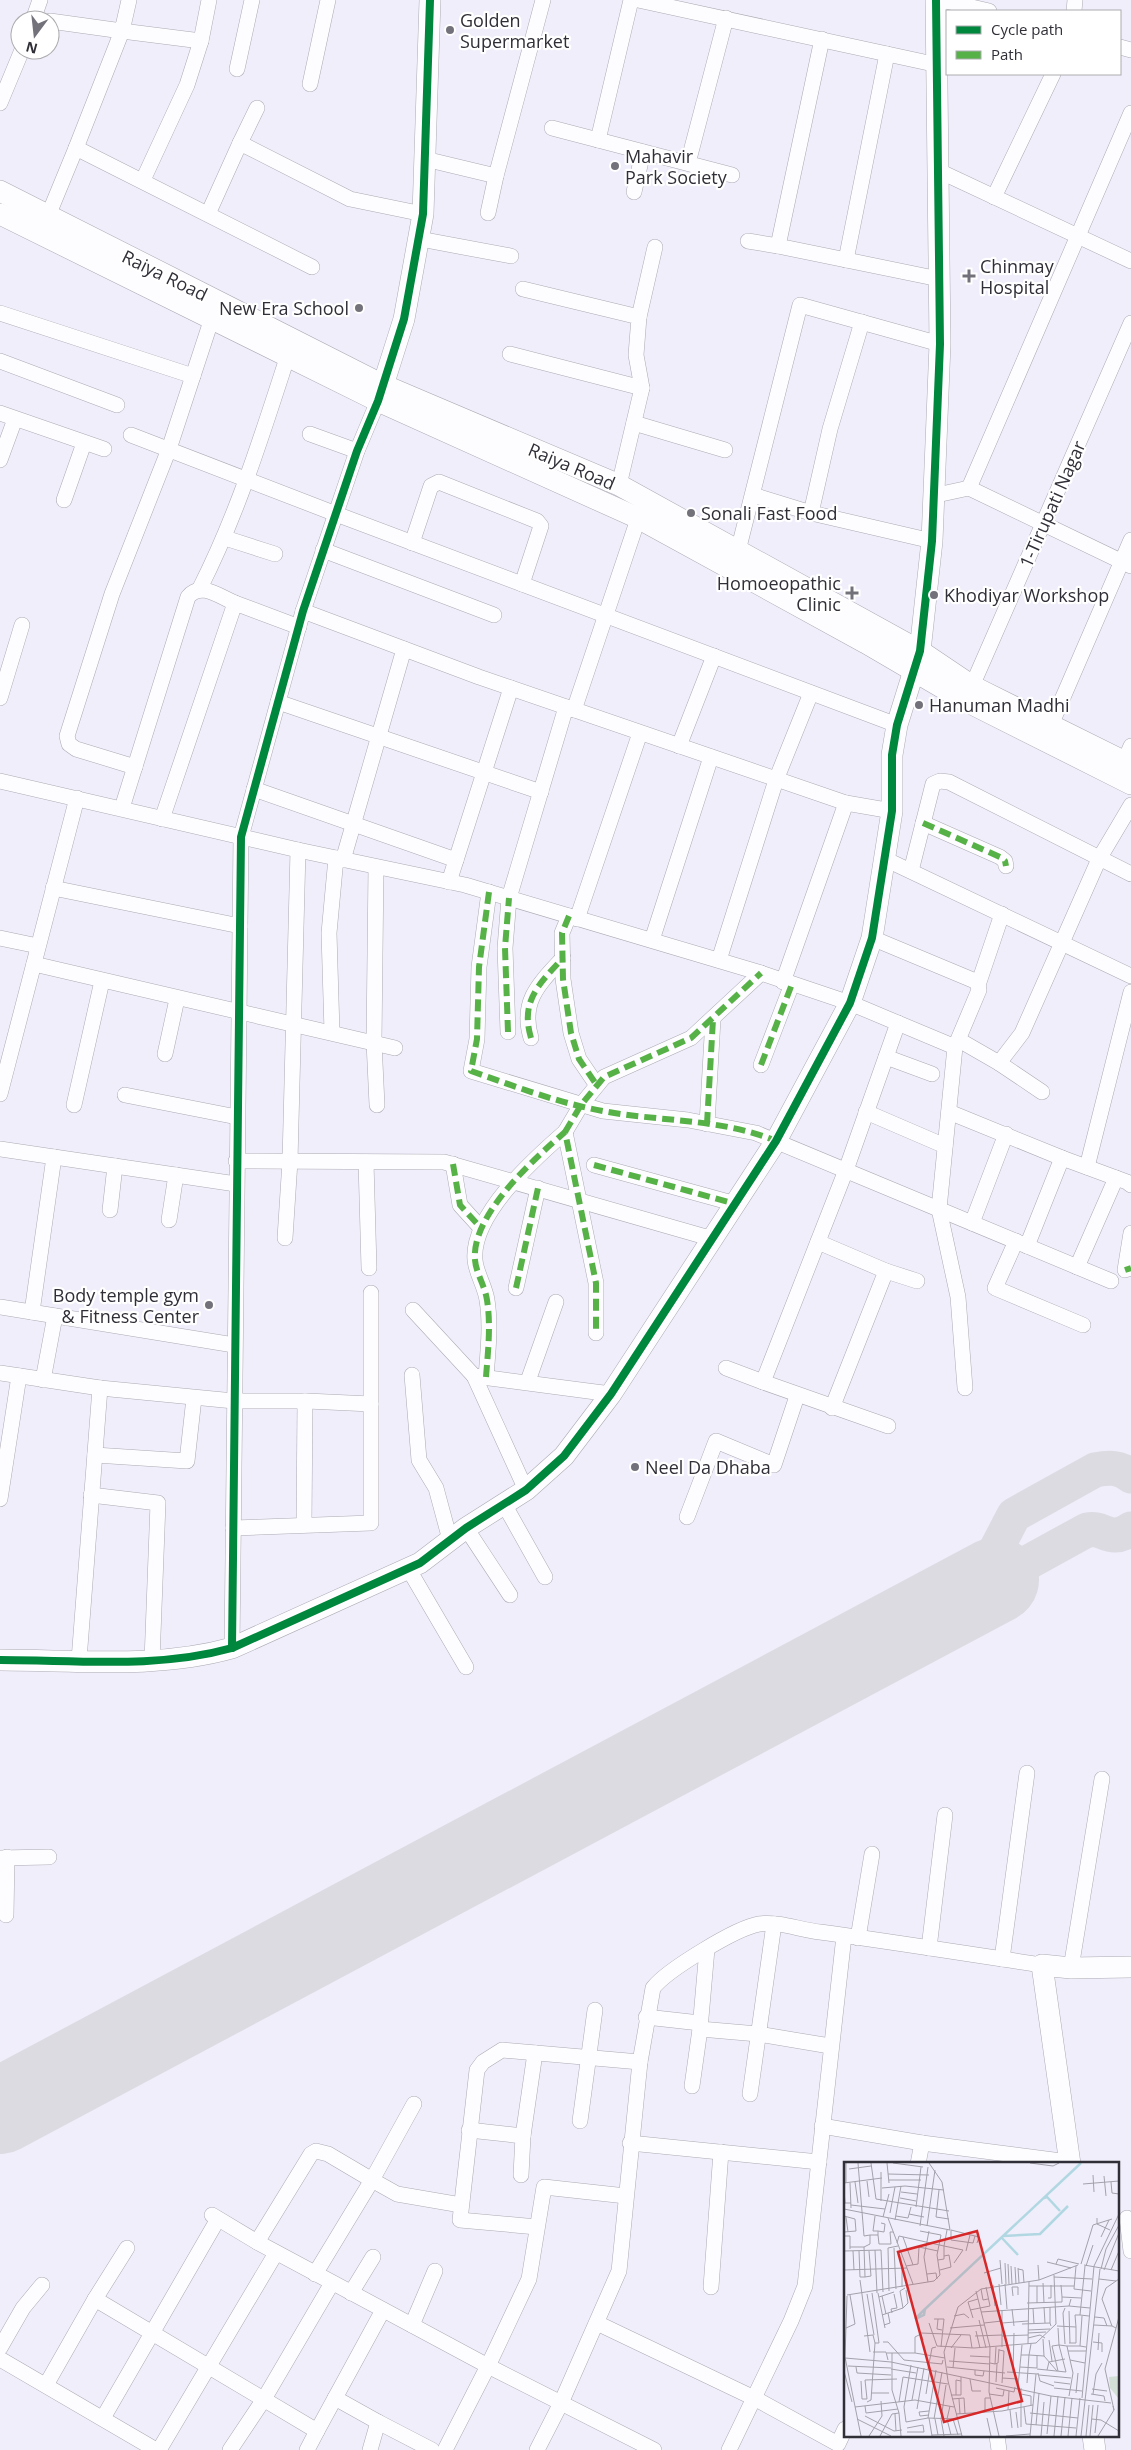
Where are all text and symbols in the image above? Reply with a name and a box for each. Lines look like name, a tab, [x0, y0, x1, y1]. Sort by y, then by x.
place label: Golden Supermarket	[460, 8, 569, 53]
north arrow	[10, 10, 60, 60]
legend	[946, 10, 1121, 75]
text: Cycle path	[991, 19, 1063, 39]
marker: Golden Supermarket	[444, 24, 456, 36]
text: N	[24, 37, 39, 59]
text: Path	[991, 44, 1023, 64]
place label: Mahavir Park Society	[625, 144, 728, 189]
marker: Mahavir Park Society	[609, 160, 621, 172]
street label: Raiya Road	[118, 244, 212, 306]
place label: Chinmay Hospital	[980, 254, 1055, 299]
marker: Chinmay Hospital	[962, 269, 976, 283]
place label: New Era School	[219, 296, 349, 320]
marker: New Era School	[353, 302, 365, 314]
street label: 1-Tirupati Nagar	[1013, 436, 1091, 571]
street label: Raiya Road	[525, 437, 619, 495]
place label: Sonali Fast Food	[701, 501, 837, 525]
marker: Sonali Fast Food	[685, 507, 697, 519]
place label: Homoeopathic Clinic	[717, 571, 841, 616]
place label: Khodiyar Workshop	[944, 583, 1109, 607]
marker: Homoeopathic Clinic	[845, 586, 859, 600]
marker: Khodiyar Workshop	[928, 589, 940, 601]
place label: Hanuman Madhi	[929, 693, 1070, 717]
marker: Hanuman Madhi	[913, 699, 925, 711]
place label: Body temple gym & Fitness Center	[53, 1283, 200, 1328]
marker: Body temple gym & Fitness Center	[203, 1299, 215, 1311]
place label: Neel Da Dhaba	[645, 1455, 771, 1479]
marker: Neel Da Dhaba	[629, 1461, 641, 1473]
inset map	[844, 2162, 1118, 2438]

